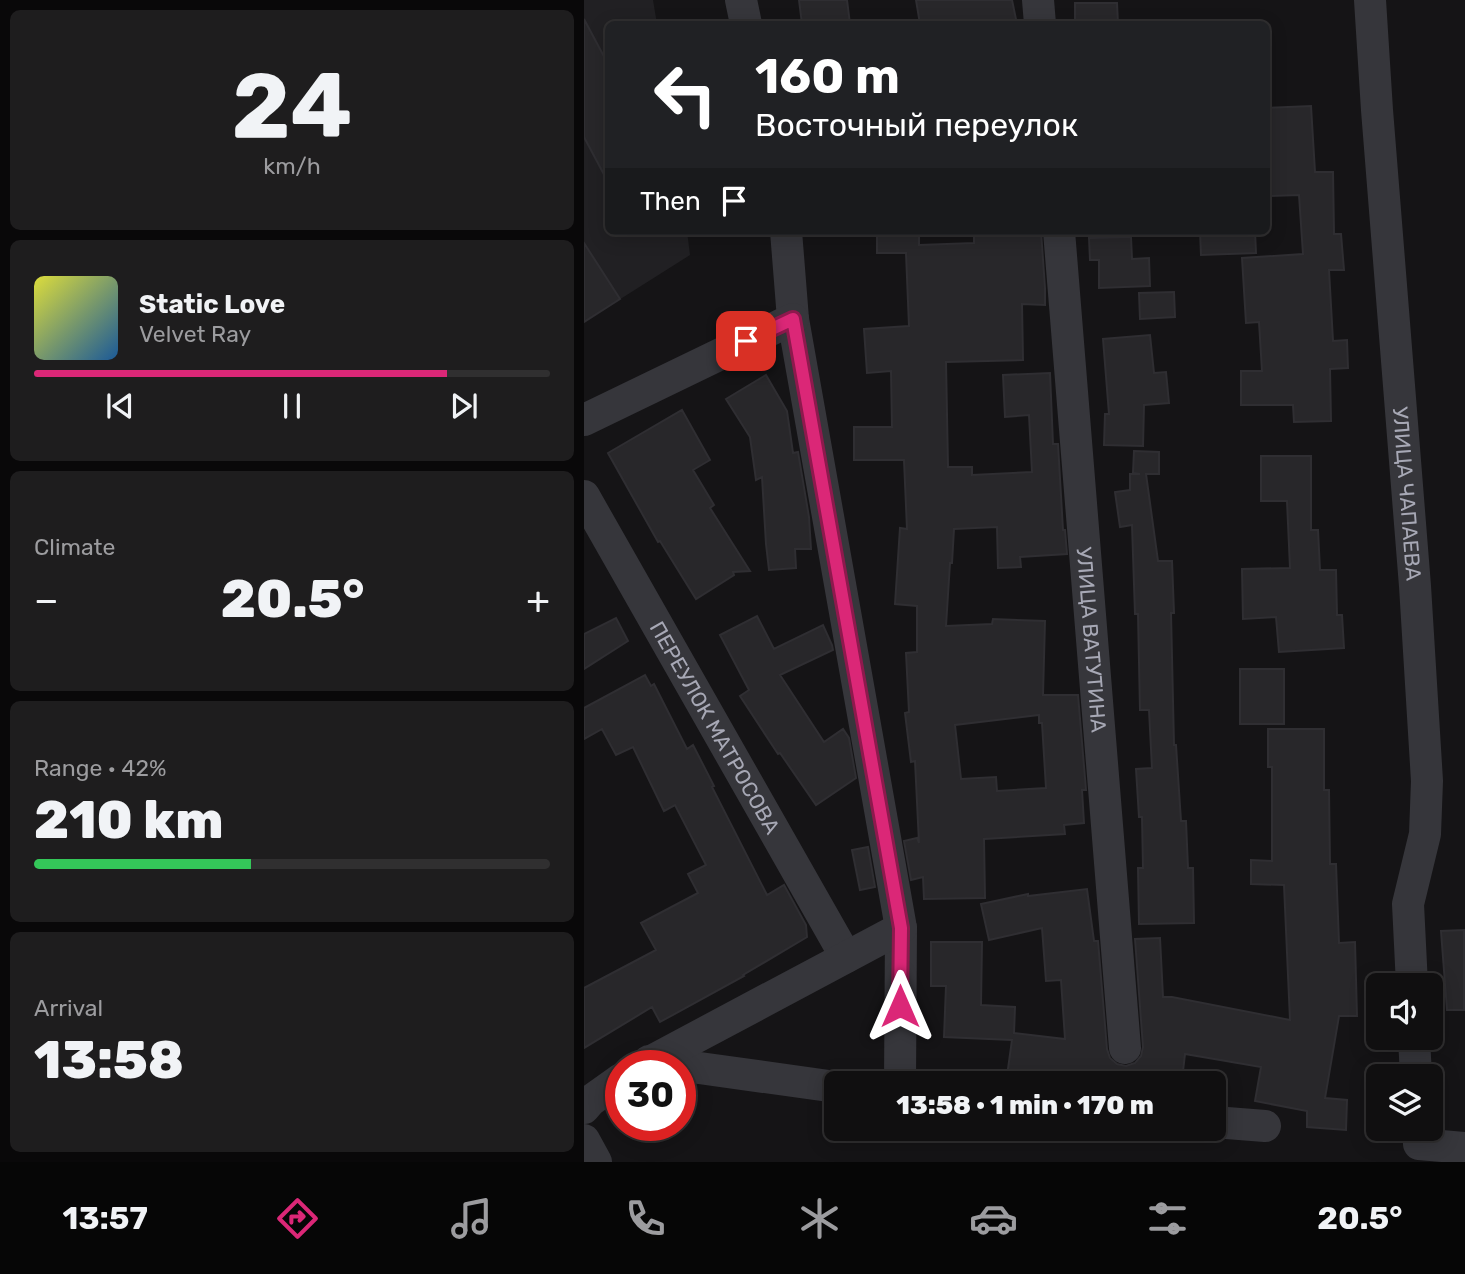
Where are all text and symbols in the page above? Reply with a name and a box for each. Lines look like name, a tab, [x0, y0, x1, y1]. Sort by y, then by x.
text: 160 m	[755, 47, 900, 105]
icon: left	[640, 49, 731, 140]
text: 24	[232, 52, 352, 160]
text: Восточный переулок	[755, 106, 1078, 144]
text: km/h	[263, 152, 321, 180]
icon: arrive	[715, 182, 753, 220]
text: Then	[640, 186, 701, 217]
text: Static Love	[139, 289, 285, 320]
pin	[716, 311, 776, 371]
text: Velvet Ray	[139, 320, 251, 348]
icon: arrive	[727, 322, 765, 360]
icon: previous	[101, 387, 139, 425]
icon: pause	[273, 387, 311, 425]
icon: next	[445, 387, 483, 425]
street label: УЛИЦА ЧАПАЕВА	[1388, 406, 1427, 582]
text: Climate	[34, 533, 115, 561]
street label: УЛИЦА ВАТУТИНА	[1072, 546, 1112, 734]
text: 20.5°	[221, 568, 364, 630]
text: −	[34, 577, 59, 623]
text: +	[526, 577, 550, 623]
street label: ПЕРЕУЛОК МАТРОСОВА	[645, 617, 786, 838]
text: Range · 42%	[34, 754, 166, 782]
text: 210 km	[34, 789, 224, 851]
position arrow	[863, 969, 937, 1043]
map controls	[1366, 973, 1443, 1141]
button: sound	[1366, 973, 1443, 1050]
text: Arrival	[34, 994, 103, 1022]
text: 13:58	[34, 1029, 184, 1091]
speed limit sign: 30	[605, 1050, 696, 1141]
button: layers	[1366, 1064, 1443, 1141]
text: 13:58 · 1 min · 170 m	[896, 1090, 1154, 1121]
icon: directions	[273, 1194, 322, 1243]
icon: music	[447, 1194, 496, 1243]
icon: phone	[621, 1194, 670, 1243]
icon: climate	[795, 1194, 844, 1243]
icon: car	[969, 1194, 1018, 1243]
icon: filters	[1143, 1194, 1192, 1243]
text: 13:57	[63, 1199, 148, 1237]
text: 20.5°	[1317, 1199, 1402, 1237]

